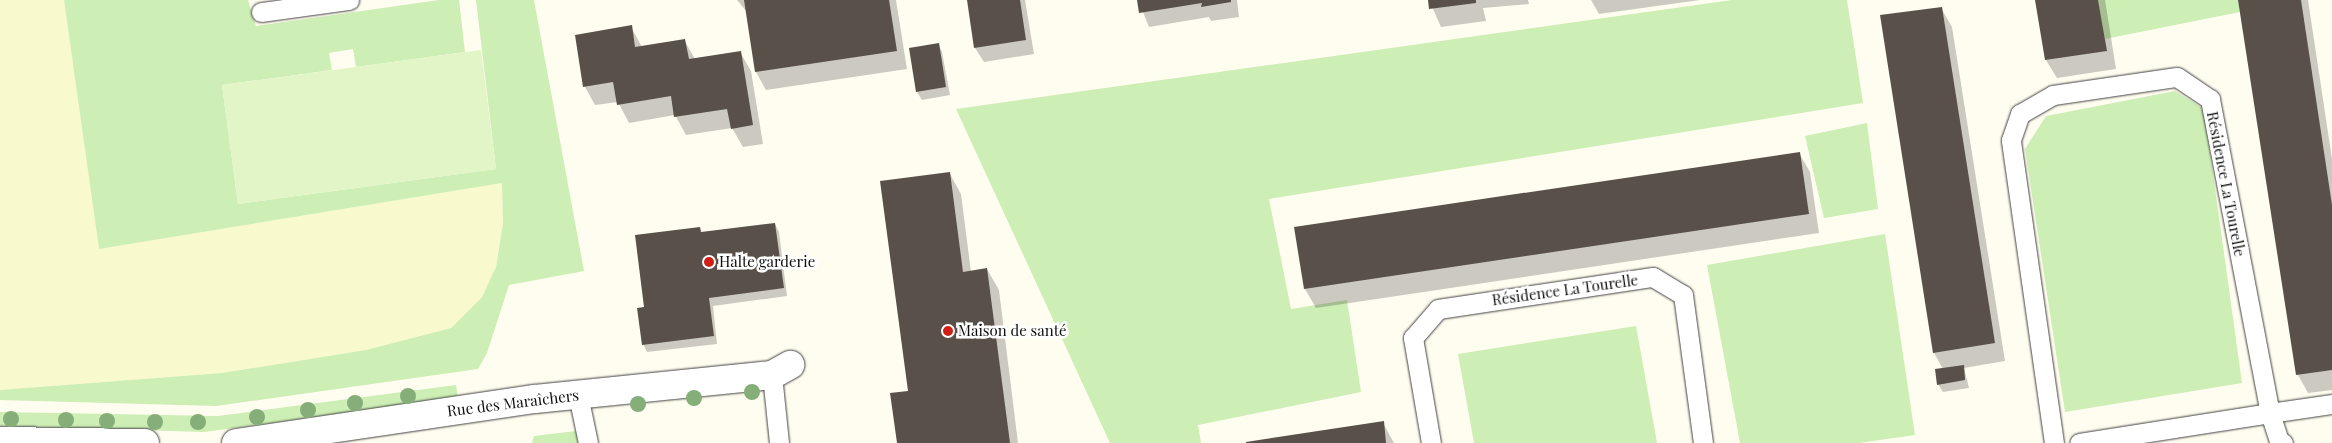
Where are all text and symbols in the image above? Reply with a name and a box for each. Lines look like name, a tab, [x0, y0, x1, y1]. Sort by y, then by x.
street label: Résidence La Tourelle	[2203, 110, 2249, 258]
place label: Halte garderie	[719, 253, 815, 271]
marker: Halte garderie	[703, 256, 715, 268]
street label: Résidence La Tourelle	[1491, 271, 1639, 309]
place label: Maison de santé	[958, 322, 1067, 340]
marker: Maison de santé	[942, 325, 954, 337]
street label: Rue des Maraîchers	[446, 386, 580, 420]

